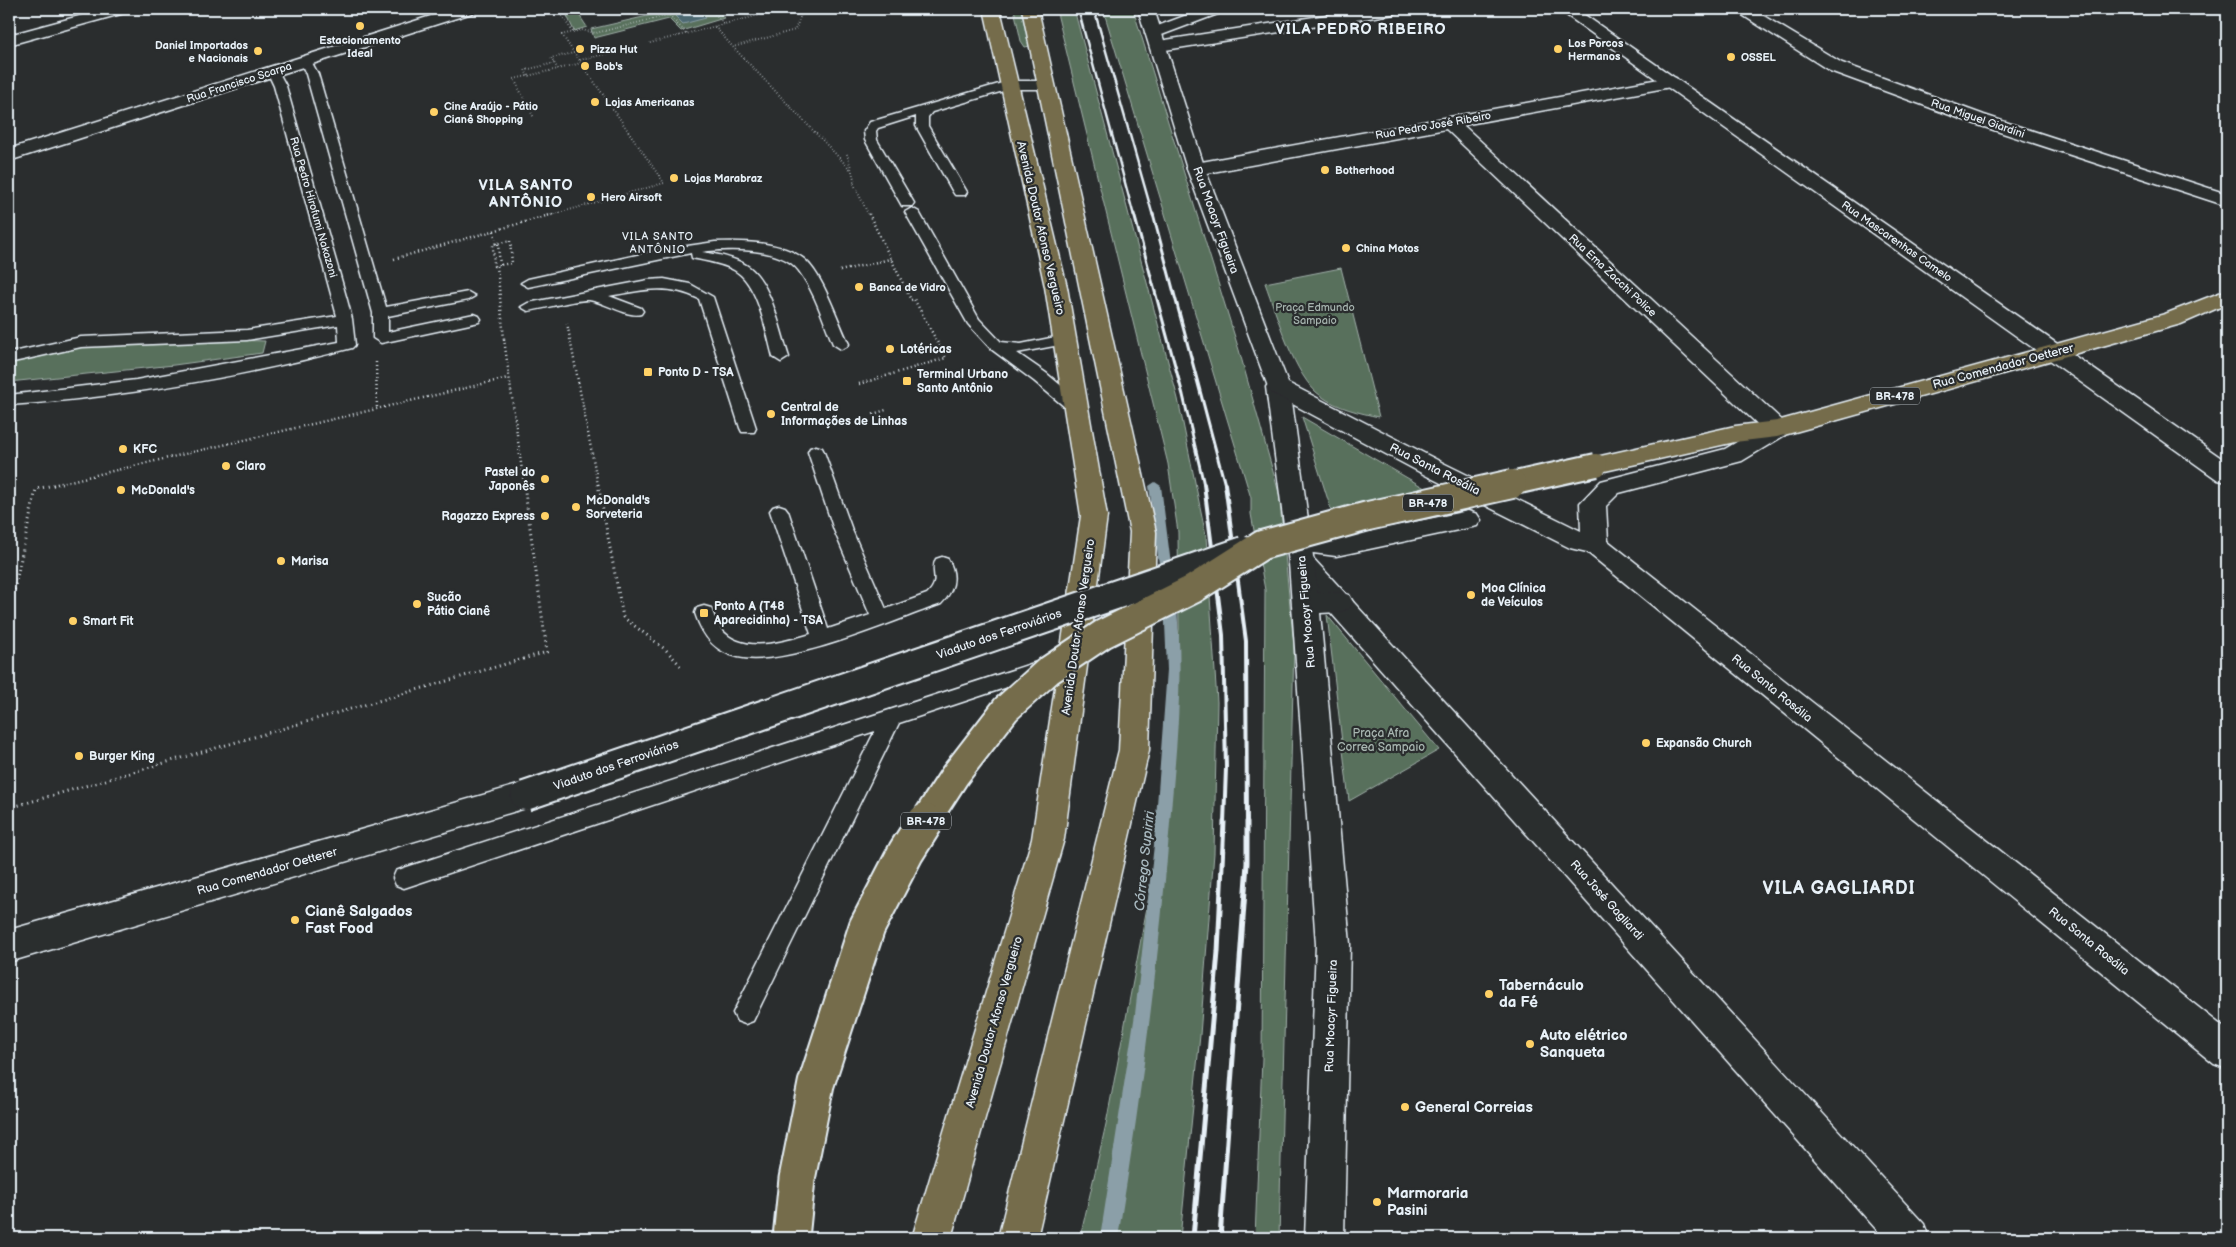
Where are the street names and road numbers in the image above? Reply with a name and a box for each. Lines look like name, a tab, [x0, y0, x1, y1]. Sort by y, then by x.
street label: Rua Francisco Scarpa	[185, 59, 293, 106]
street label: Rua Miguel Giardini	[1929, 96, 2026, 141]
street label: Rua Pedro José Ribeiro	[1374, 109, 1492, 142]
street label: Rua Pedro Hirofumi Nakazoni	[287, 135, 340, 279]
street label: Avenida Doutor Afonso Vergueiro	[1013, 140, 1068, 317]
street label: Rua Moacyr Figueira	[1189, 165, 1242, 276]
street label: Rua Mascarenhas Camelo	[1839, 198, 1954, 285]
street label: Rua Ema Zacchi Police	[1566, 231, 1660, 320]
street label: Rua Comendador Oetterer	[1931, 340, 2076, 393]
road number: BR-478	[1870, 388, 1920, 404]
street label: Rua Santa Rosália	[1387, 440, 1483, 499]
road number: BR-478	[1403, 494, 1453, 512]
street label: Avenida Doutor Afonso Vergueiro	[1059, 538, 1098, 716]
street label: Rua Moacyr Figueira	[1294, 555, 1319, 669]
street label: Viaduto dos Ferroviários	[935, 606, 1064, 663]
street label: Rua Santa Rosália	[1728, 651, 1815, 726]
street label: Viaduto dos Ferroviários	[552, 737, 681, 794]
road number: BR-478	[901, 812, 951, 829]
street label: Rua Comendador Oetterer	[195, 844, 340, 899]
street label: Rua José Gagliardi	[1567, 857, 1647, 944]
street label: Rua Santa Rosália	[2045, 904, 2132, 979]
street label: Avenida Doutor Afonso Vergueiro	[963, 934, 1026, 1110]
street label: Rua Moacyr Figueira	[1322, 959, 1341, 1073]

